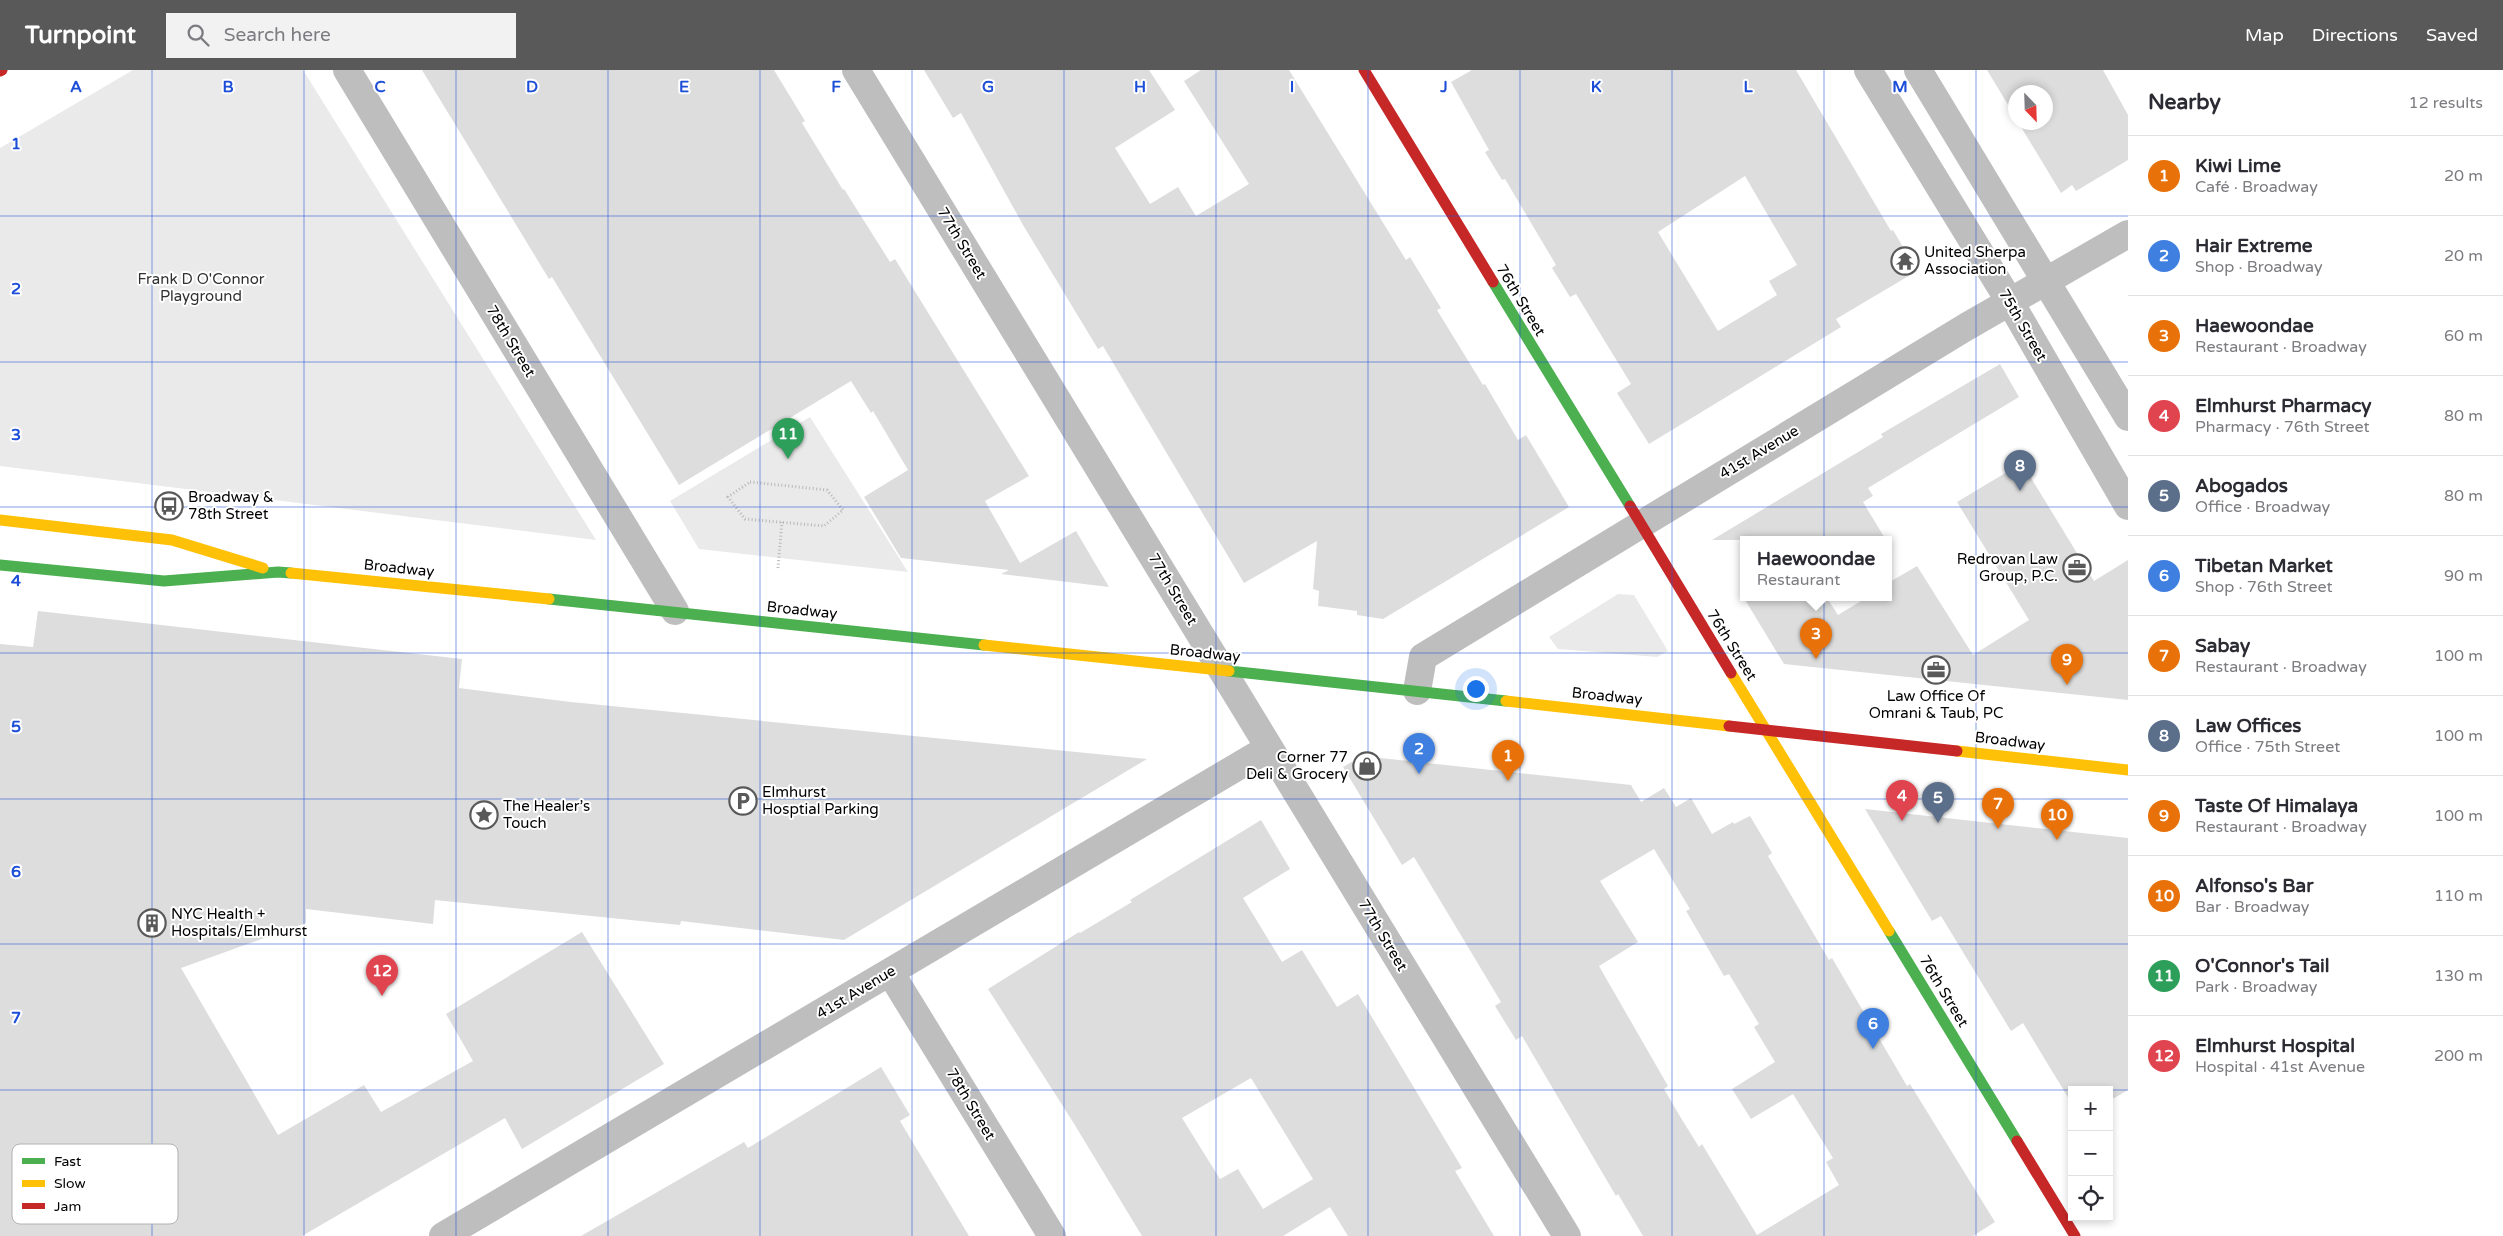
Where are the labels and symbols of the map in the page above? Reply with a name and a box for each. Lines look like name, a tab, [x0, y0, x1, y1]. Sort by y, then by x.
text: A	[70, 77, 82, 97]
text: B	[222, 77, 234, 97]
text: C	[374, 77, 386, 97]
text: D	[526, 77, 538, 97]
text: E	[679, 77, 689, 97]
text: F	[831, 77, 841, 97]
text: G	[982, 77, 994, 97]
text: H	[1134, 77, 1146, 97]
text: I	[1290, 77, 1294, 97]
text: J	[1439, 77, 1448, 97]
text: K	[1591, 77, 1602, 97]
text: L	[1743, 77, 1753, 97]
text: M	[1892, 77, 1908, 97]
north arrow	[2008, 85, 2053, 130]
text: 1	[11, 134, 21, 154]
street label: 77th Street	[934, 204, 991, 282]
place label: United Sherpa Association	[1924, 243, 2026, 278]
temple icon: United Sherpa Association	[1890, 246, 1920, 276]
street label: 76th Street	[1493, 261, 1550, 339]
park label: Frank D O'Connor Playground	[137, 270, 265, 305]
text: 2	[11, 279, 21, 299]
street label: 75th Street	[1995, 286, 2051, 365]
street label: 78th Street	[483, 302, 540, 380]
pin: 11	[772, 418, 804, 459]
street label: 41st Avenue	[1716, 421, 1802, 483]
text: 3	[11, 425, 21, 445]
pin: 8	[2004, 450, 2036, 491]
place label: Broadway & 78th Street	[188, 488, 274, 523]
bus stop icon: Broadway & 78th Street	[154, 491, 184, 521]
street label: 77th Street	[1145, 550, 1202, 628]
place label: Redrovan Law Group, P.C.	[1957, 550, 2058, 585]
office icon: Redrovan Law Group, P.C.	[2062, 553, 2092, 583]
street label: Broadway	[363, 555, 435, 581]
text: 4	[11, 571, 21, 591]
street label: Broadway	[766, 597, 838, 623]
street label: 76th Street	[1703, 606, 1761, 684]
pin: 3	[1800, 618, 1832, 659]
street label: Broadway	[1169, 640, 1241, 666]
pin: 9	[2051, 644, 2083, 685]
office icon: Law Office Of Omrani & Taub, PC	[1921, 655, 1951, 685]
your location	[1463, 676, 1489, 702]
street label: Broadway	[1571, 683, 1643, 709]
place label: Law Office Of Omrani & Taub, PC	[1869, 687, 2003, 722]
text: 5	[11, 717, 21, 737]
street label: Broadway	[1974, 728, 2046, 754]
pin: 2	[1403, 733, 1435, 774]
pin: 1	[1492, 740, 1524, 781]
place label: Corner 77 Deli & Grocery	[1246, 748, 1348, 783]
shop icon: Corner 77 Deli & Grocery	[1352, 751, 1382, 781]
pin: 4	[1886, 780, 1918, 821]
pin: 5	[1922, 782, 1954, 823]
place label: Elmhurst Hosptial Parking	[762, 783, 879, 818]
parking icon: Elmhurst Hosptial Parking	[728, 786, 758, 816]
pin: 7	[1982, 788, 2014, 829]
place label: The Healer’s Touch	[503, 797, 590, 832]
pin: 10	[2041, 799, 2073, 840]
place icon: The Healer’s Touch	[469, 800, 499, 830]
text: 6	[11, 862, 21, 882]
street label: 77th Street	[1355, 896, 1412, 974]
place label: NYC Health + Hospitals/Elmhurst	[171, 905, 308, 940]
building icon: NYC Health + Hospitals/Elmhurst	[137, 908, 167, 938]
street label: 76th Street	[1916, 952, 1973, 1030]
pin: 12	[366, 955, 398, 996]
street label: 41st Avenue	[813, 961, 899, 1023]
text: 7	[11, 1008, 21, 1028]
pin: 6	[1857, 1008, 1889, 1049]
street label: 78th Street	[943, 1065, 1000, 1143]
legend	[12, 1144, 178, 1224]
text: Fast	[54, 1153, 82, 1170]
text: Slow	[54, 1175, 86, 1192]
text: Jam	[54, 1198, 81, 1215]

